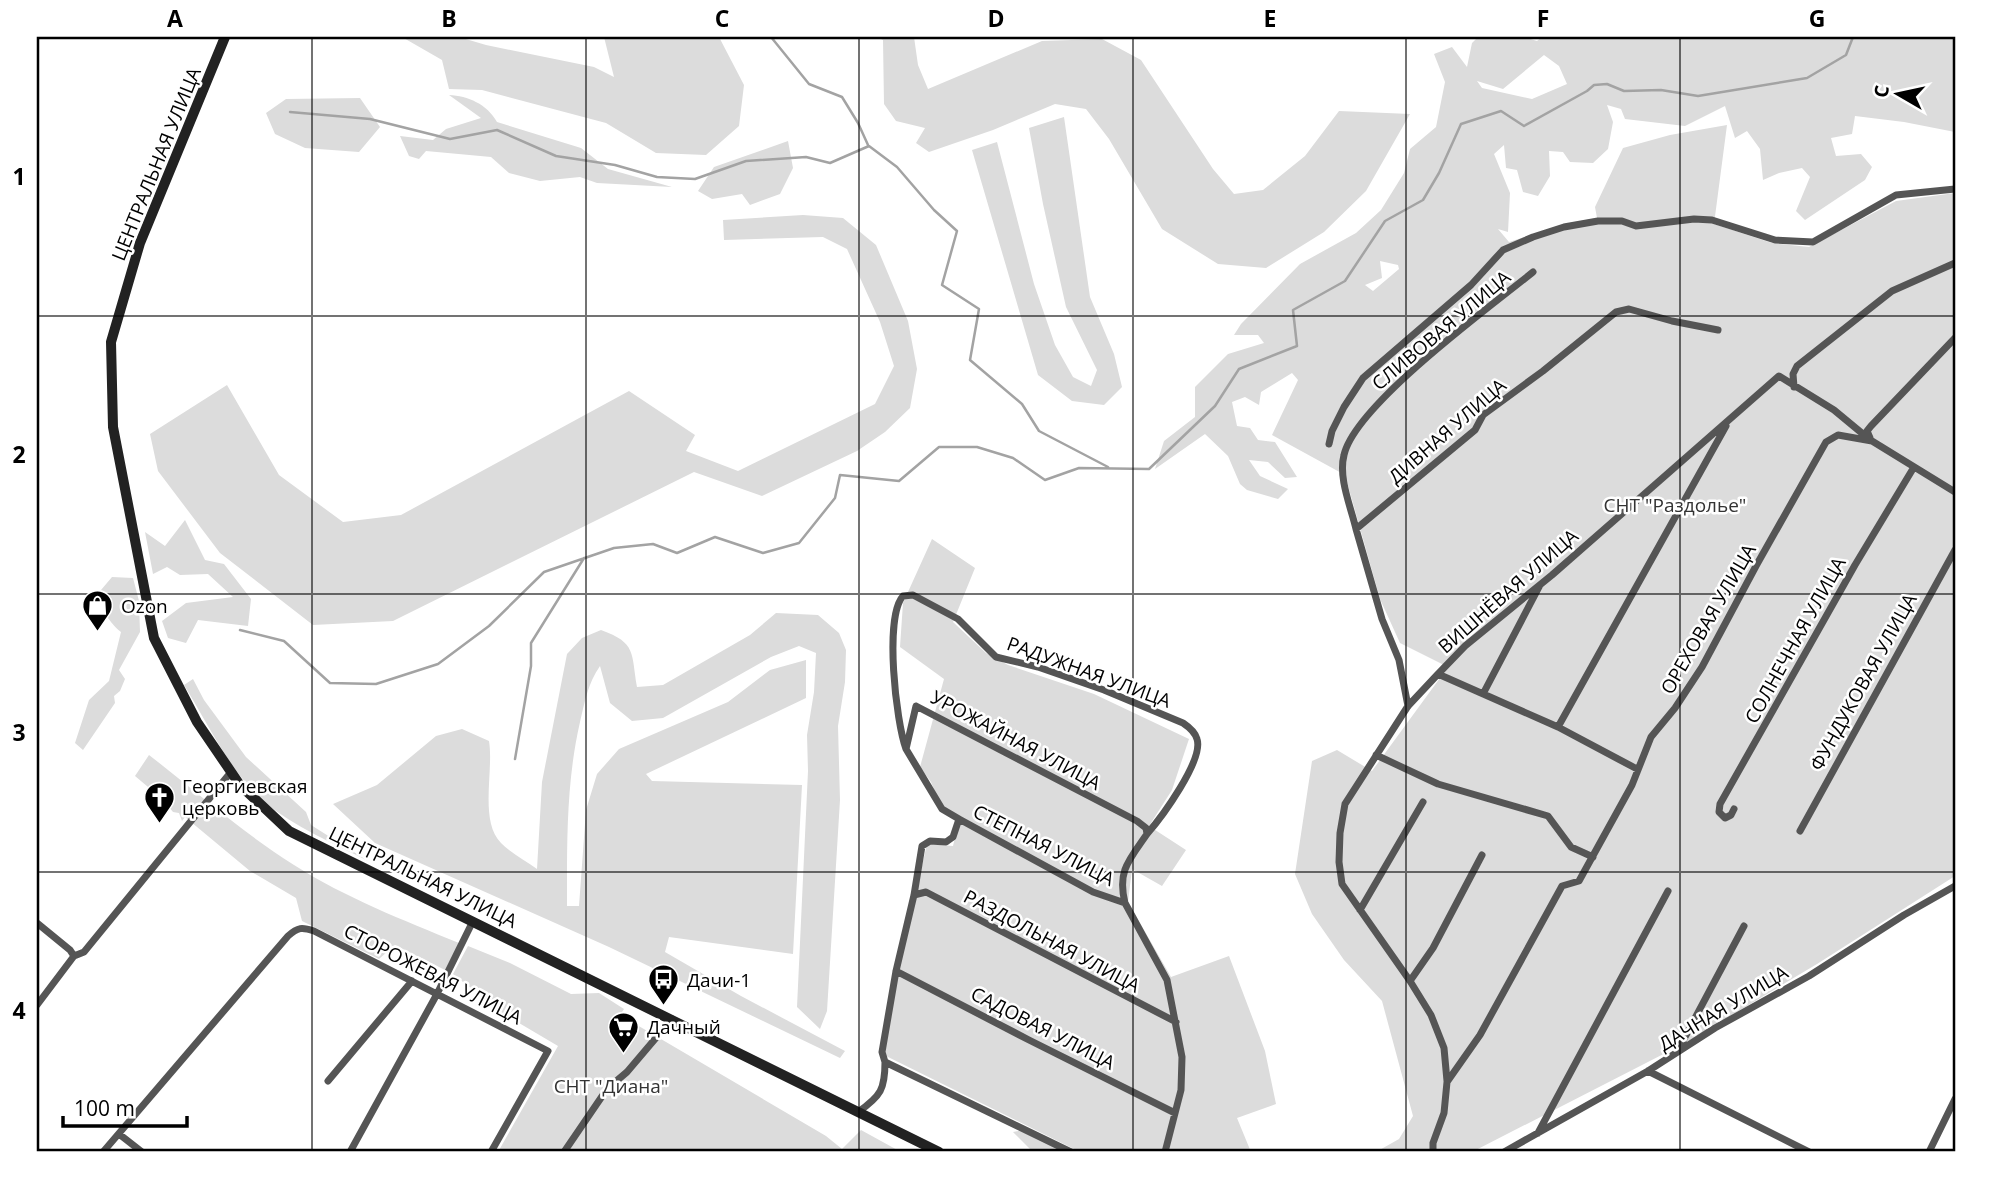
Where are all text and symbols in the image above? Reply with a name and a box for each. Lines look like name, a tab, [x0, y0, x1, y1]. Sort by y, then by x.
text: A	[167, 2, 183, 34]
text: B	[441, 2, 457, 34]
text: C	[715, 2, 729, 34]
text: D	[987, 2, 1005, 34]
text: E	[1264, 2, 1276, 34]
text: F	[1537, 2, 1549, 34]
text: G	[1809, 2, 1825, 34]
north arrow	[1862, 60, 1932, 130]
street label: ЦЕНТРАЛЬНАЯ УЛИЦА	[105, 63, 207, 265]
text: С	[1867, 83, 1895, 99]
text: 1	[12, 160, 26, 192]
street label: СЛИВОВАЯ УЛИЦА	[1366, 264, 1516, 396]
street label: ДИВНАЯ УЛИЦА	[1383, 373, 1511, 489]
text: 2	[12, 438, 26, 470]
park label: СНТ "Раздолье"	[1604, 492, 1746, 518]
street label: ВИШНЁВАЯ УЛИЦА	[1432, 523, 1584, 659]
street label: ОРЕХОВАЯ УЛИЦА	[1654, 539, 1762, 699]
street label: СОЛНЕЧНАЯ УЛИЦА	[1738, 552, 1852, 728]
shop icon: Ozon	[81, 589, 115, 633]
street label: ФУНДУКОВАЯ УЛИЦА	[1803, 589, 1923, 775]
place label: Ozon	[121, 593, 168, 619]
street label: РАДУЖНАЯ УЛИЦА	[1003, 630, 1175, 714]
street label: УРОЖАЙНАЯ УЛИЦА	[926, 684, 1106, 796]
text: 3	[12, 716, 26, 748]
place label: Георгиевская церковь	[182, 773, 307, 821]
church icon: Георгиевская церковь	[142, 780, 176, 824]
street label: СТЕПНАЯ УЛИЦА	[969, 798, 1119, 892]
street label: ЦЕНТРАЛЬНАЯ УЛИЦА	[325, 820, 521, 934]
street label: РАЗДОЛЬНАЯ УЛИЦА	[959, 883, 1145, 999]
street label: СТОРОЖЕВАЯ УЛИЦА	[339, 918, 527, 1030]
street label: ДАЧНАЯ УЛИЦА	[1653, 959, 1793, 1057]
bus stop icon: Дачи-1	[647, 963, 681, 1007]
place label: Дачи-1	[687, 967, 751, 993]
street label: САДОВАЯ УЛИЦА	[966, 980, 1120, 1076]
text: 4	[12, 994, 26, 1026]
supermarket icon: Дачный	[607, 1010, 641, 1054]
place label: Дачный	[647, 1014, 721, 1040]
park label: СНТ "Диана"	[554, 1073, 668, 1099]
scale bar	[63, 1084, 187, 1128]
text: 100 m	[74, 1094, 135, 1122]

